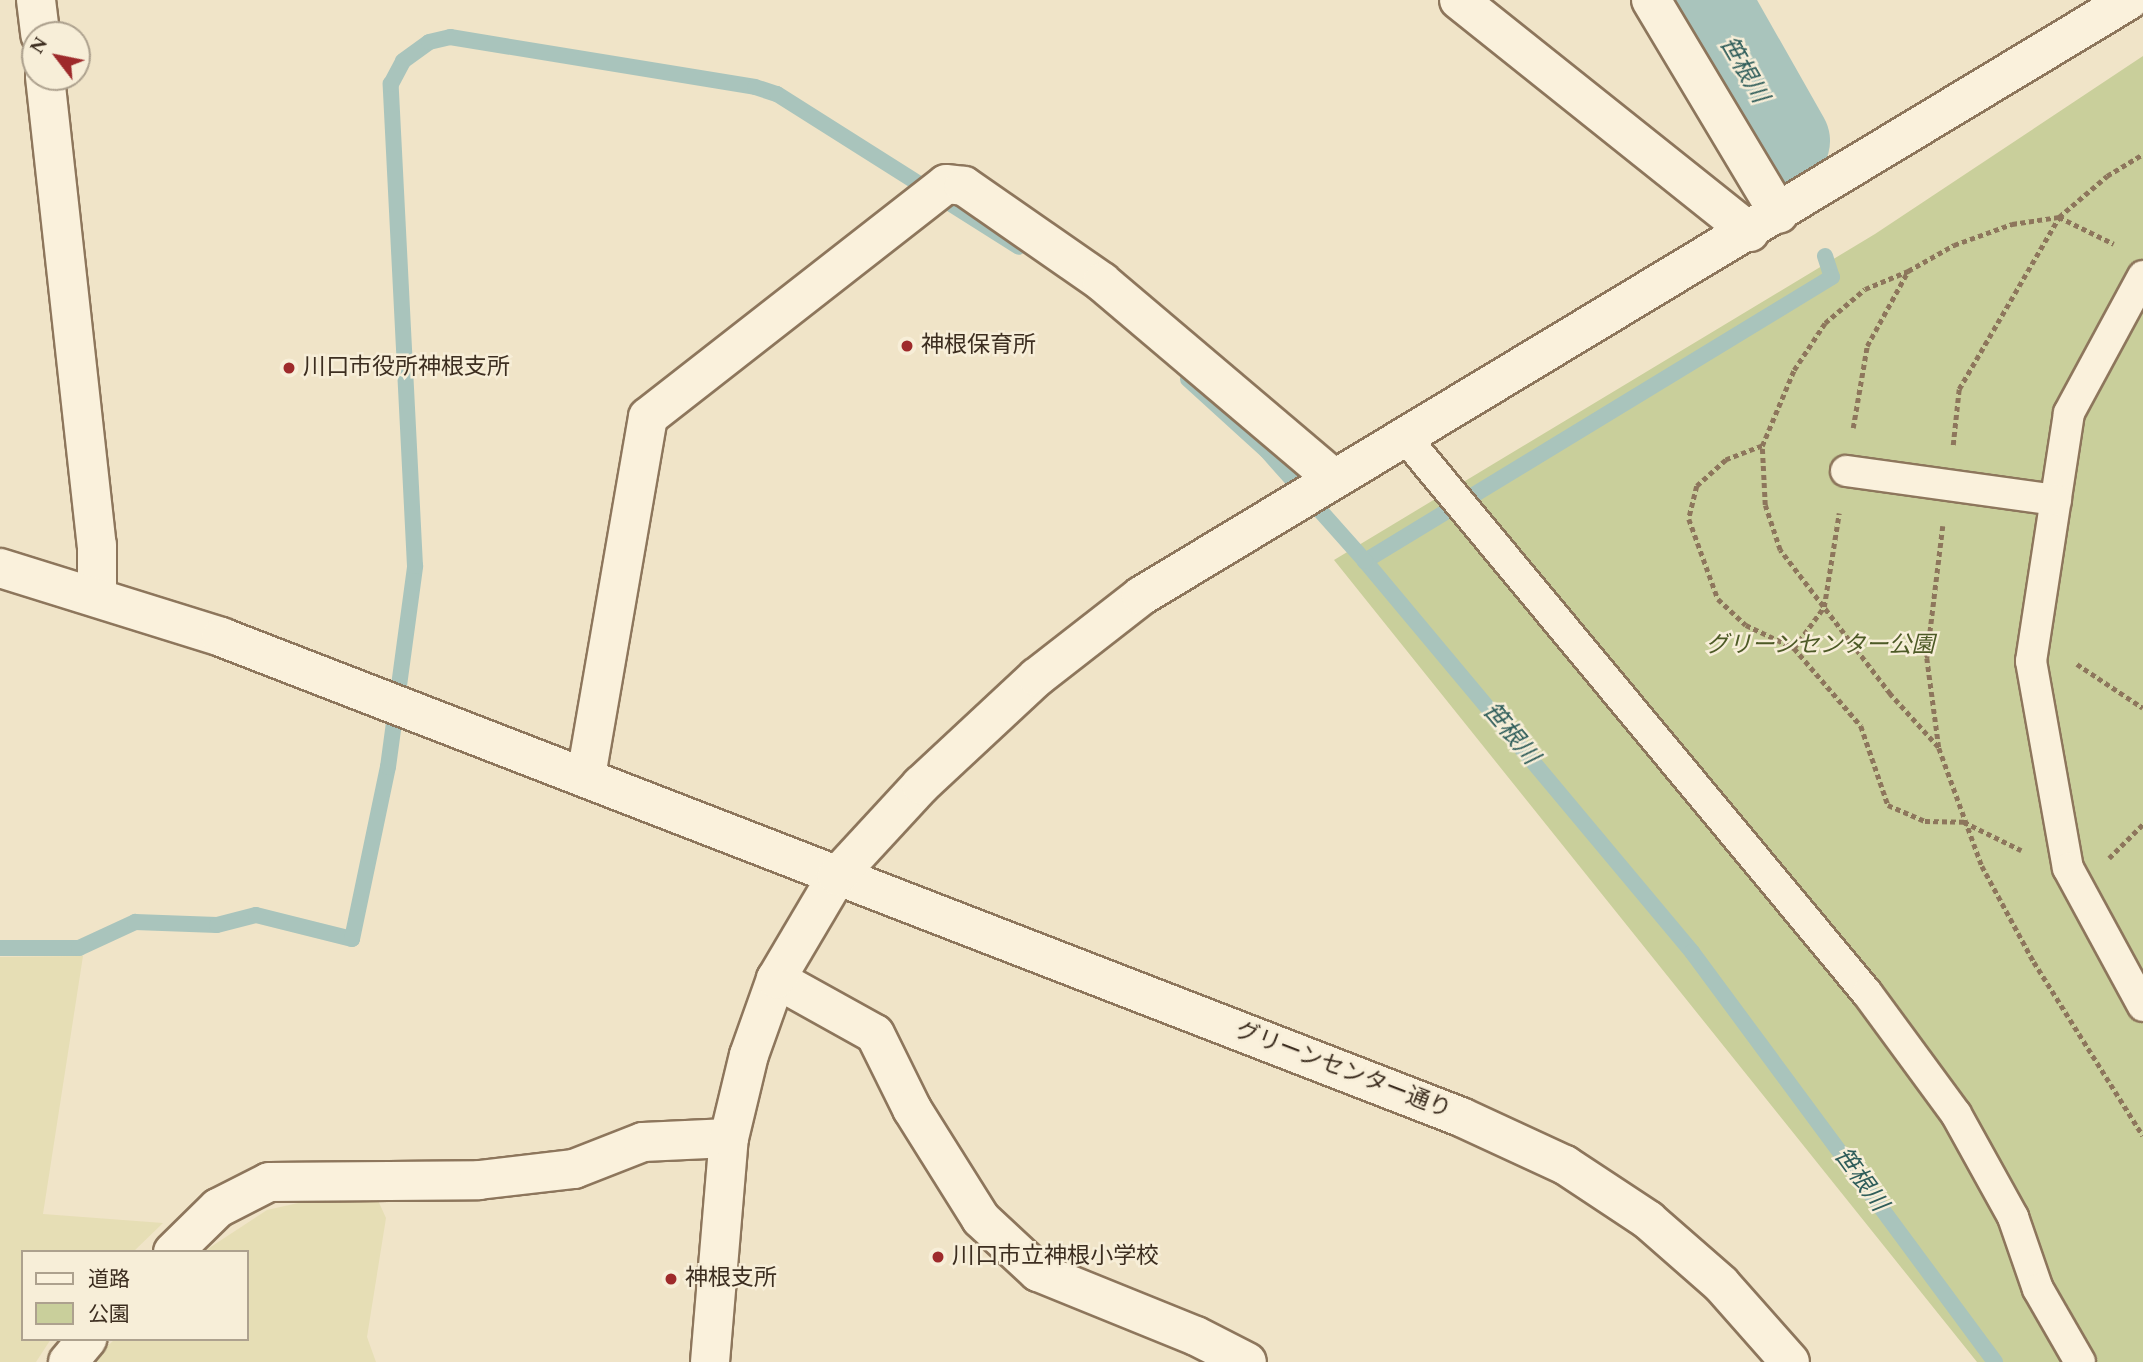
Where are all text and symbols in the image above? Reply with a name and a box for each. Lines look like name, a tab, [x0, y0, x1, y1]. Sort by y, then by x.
north arrow	[21, 21, 91, 91]
text: N	[23, 31, 56, 60]
water label: 笹根川	[1713, 32, 1773, 108]
place label: 神根保育所	[921, 332, 1036, 360]
marker: 神根保育所	[899, 338, 915, 354]
place label: 川口市役所神根支所	[303, 354, 510, 382]
marker: 川口市役所神根支所	[281, 360, 297, 376]
park label: グリーンセンター公園	[1705, 632, 1935, 660]
water label: 笹根川	[1476, 697, 1544, 771]
street label: グリーンセンター通り	[1231, 1017, 1455, 1125]
water label: 笹根川	[1827, 1142, 1893, 1218]
place label: 川口市立神根小学校	[952, 1243, 1159, 1271]
marker: 川口市立神根小学校	[930, 1249, 946, 1265]
legend	[21, 1250, 248, 1341]
text: 道路	[88, 1264, 130, 1296]
place label: 神根支所	[685, 1265, 777, 1293]
marker: 神根支所	[663, 1271, 679, 1287]
text: 公園	[88, 1299, 130, 1331]

